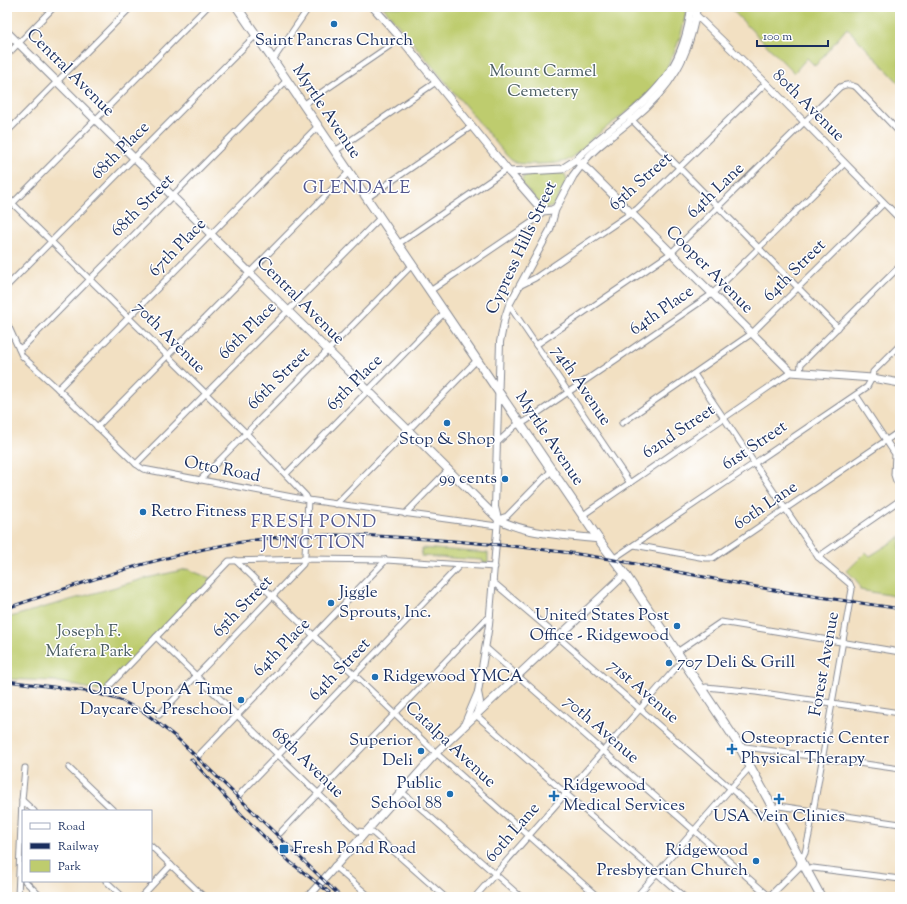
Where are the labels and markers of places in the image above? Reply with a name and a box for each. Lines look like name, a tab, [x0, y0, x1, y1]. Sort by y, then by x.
marker: Saint Pancras Church	[329, 19, 339, 29]
place label: Saint Pancras Church	[255, 29, 413, 53]
marker: Stop & Shop	[442, 418, 452, 428]
place label: Stop & Shop	[399, 428, 495, 452]
place label: 99 cents	[439, 467, 497, 491]
marker: 99 cents	[500, 474, 510, 484]
place label: Retro Fitness	[151, 500, 247, 524]
marker: Retro Fitness	[138, 507, 148, 517]
place label: Jiggle Sprouts, Inc.	[338, 581, 431, 625]
marker: Jiggle Sprouts, Inc.	[326, 598, 336, 608]
place label: United States Post Office - Ridgewood	[530, 604, 669, 648]
marker: United States Post Office - Ridgewood	[672, 621, 682, 631]
place label: 707 Deli & Grill	[677, 651, 795, 675]
marker: 707 Deli & Grill	[664, 658, 674, 668]
place label: Ridgewood YMCA	[383, 665, 524, 689]
marker: Ridgewood YMCA	[370, 672, 380, 682]
place label: Once Upon A Time Daycare & Preschool	[80, 678, 233, 722]
marker: Once Upon A Time Daycare & Preschool	[236, 695, 246, 705]
place label: Osteopractic Center Physical Therapy	[741, 727, 890, 771]
place label: Superior Deli	[349, 729, 414, 773]
marker: Osteopractic Center Physical Therapy	[726, 743, 738, 755]
marker: Superior Deli	[416, 746, 426, 756]
place label: Public School 88	[371, 772, 442, 816]
place label: Ridgewood Medical Services	[563, 774, 685, 818]
marker: Public School 88	[445, 789, 455, 799]
marker: Ridgewood Medical Services	[548, 790, 560, 802]
marker: USA Vein Clinics	[773, 793, 785, 805]
place label: USA Vein Clinics	[713, 805, 845, 829]
place label: Fresh Pond Road	[293, 837, 417, 861]
place label: Ridgewood Presbyterian Church	[597, 839, 748, 883]
marker: Fresh Pond Road	[278, 843, 290, 855]
marker: Ridgewood Presbyterian Church	[751, 856, 761, 866]

